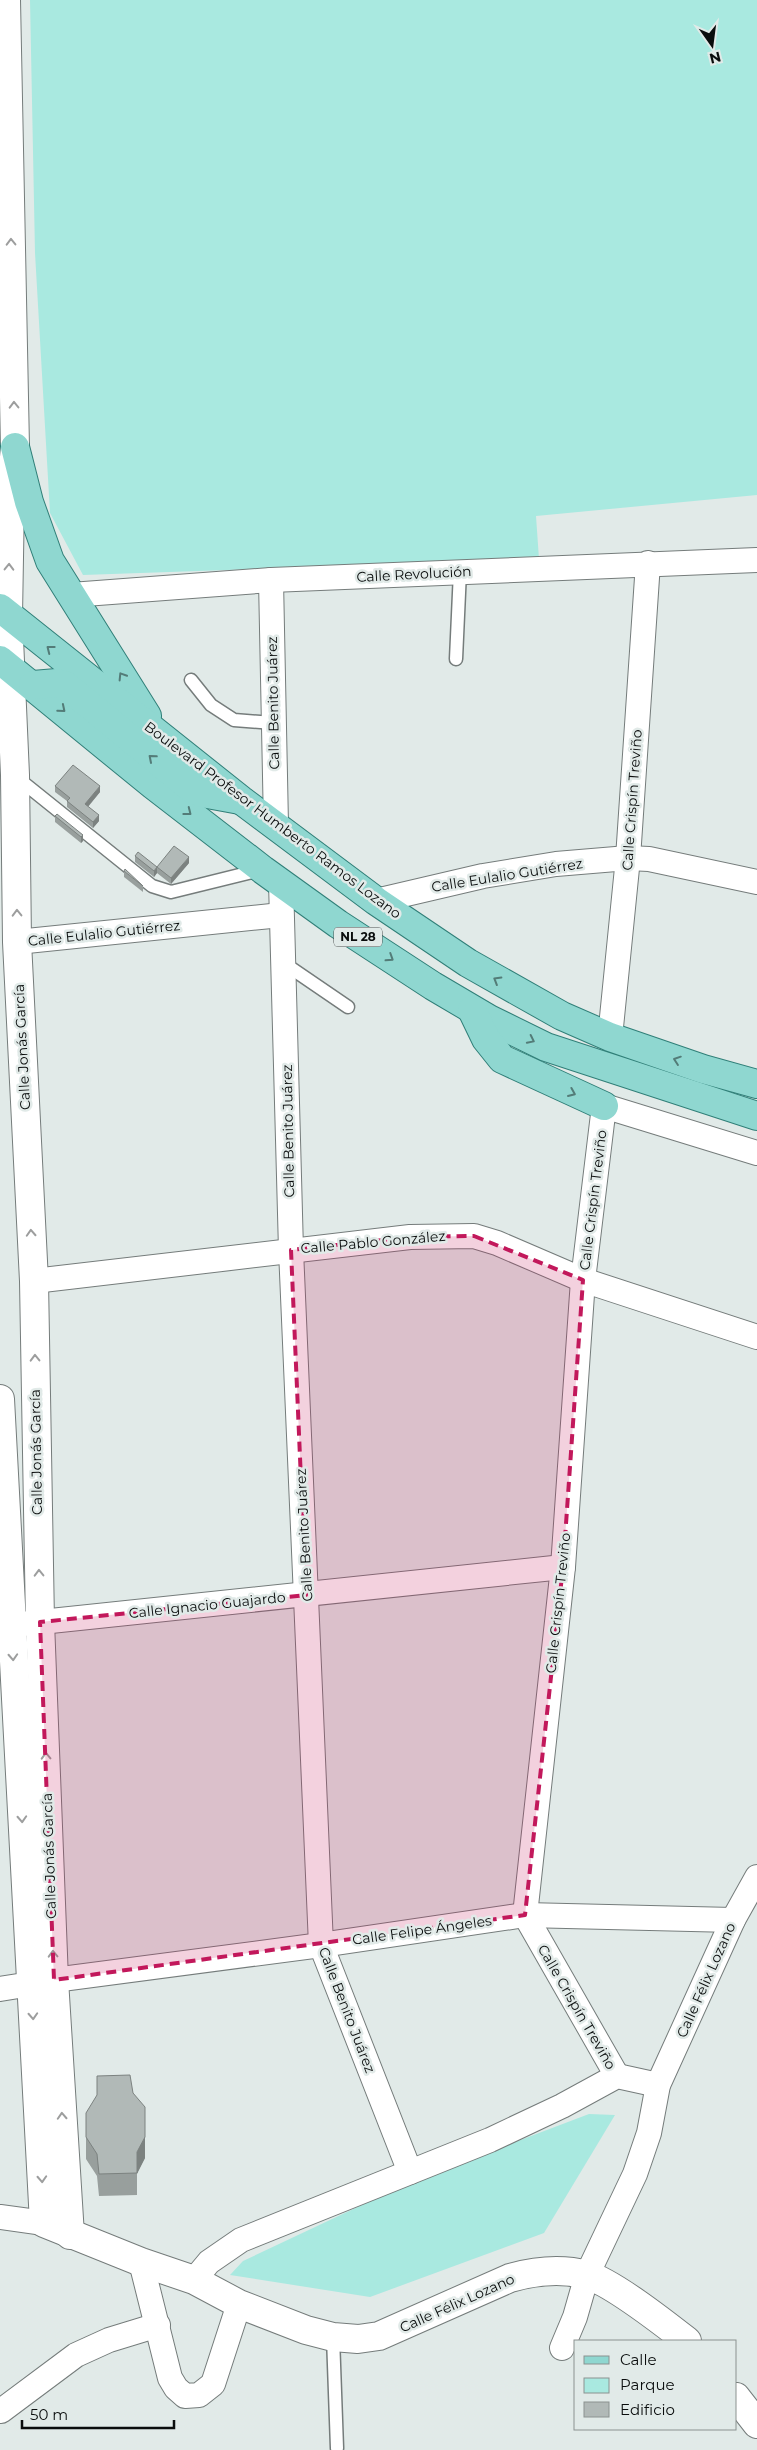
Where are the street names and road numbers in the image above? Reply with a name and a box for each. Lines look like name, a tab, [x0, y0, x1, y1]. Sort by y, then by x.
street label: Calle Revolución	[356, 562, 472, 586]
street label: Calle Benito Juárez	[263, 636, 283, 770]
street label: Boulevard Profesor Humberto Ramos Lozano	[141, 717, 405, 923]
street label: Calle Crispín Treviño	[618, 729, 646, 871]
street label: Calle Eulalio Gutiérrez	[430, 854, 584, 896]
street label: Calle Eulalio Gutiérrez	[27, 916, 181, 950]
road number: NL 28	[334, 928, 382, 946]
street label: Calle Jonás García	[10, 984, 34, 1110]
street label: Calle Benito Juárez	[278, 1064, 298, 1198]
street label: Calle Crispín Treviño	[575, 1129, 611, 1271]
street label: Calle Pablo González	[300, 1227, 446, 1257]
street label: Calle Jonás García	[26, 1389, 46, 1515]
street label: Calle Benito Juárez	[292, 1468, 316, 1602]
street label: Calle Crispín Treviño	[542, 1532, 574, 1674]
street label: Calle Ignacio Guajardo	[128, 1588, 287, 1622]
street label: Calle Jonás García	[38, 1793, 60, 1919]
street label: Calle Felipe Ángeles	[351, 1911, 493, 1949]
street label: Calle Félix Lozano	[673, 1920, 740, 2040]
street label: Calle Crispín Treviño	[534, 1941, 620, 2073]
street label: Calle Benito Juárez	[315, 1945, 379, 2075]
street label: Calle Félix Lozano	[397, 2269, 517, 2336]

